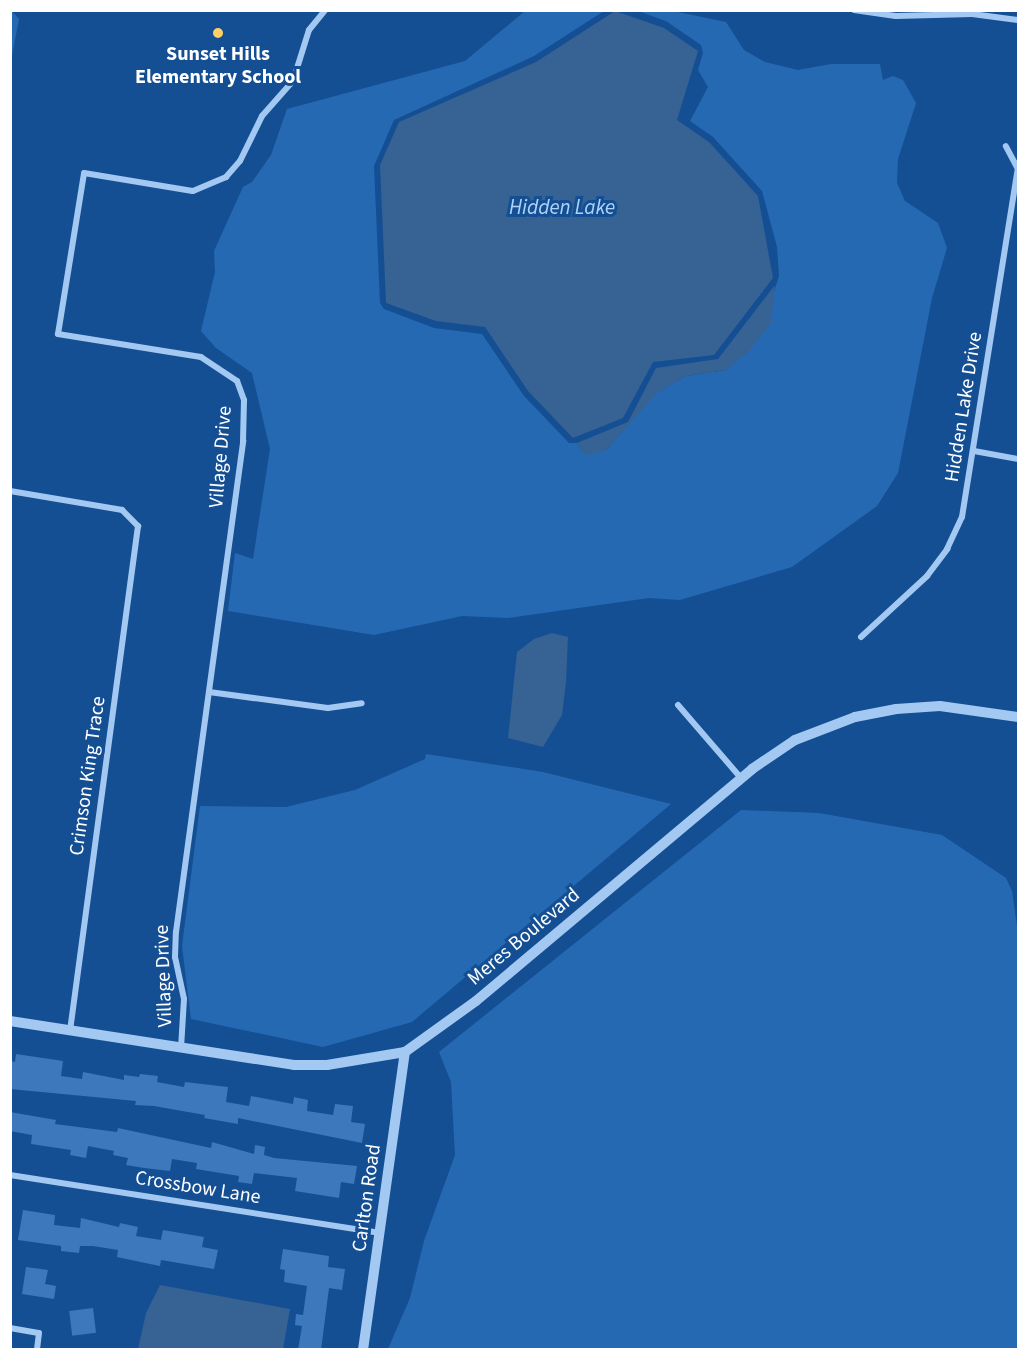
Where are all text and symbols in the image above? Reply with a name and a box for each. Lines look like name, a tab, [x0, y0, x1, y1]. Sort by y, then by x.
marker: Sunset Hills Elementary School	[211, 26, 225, 40]
place label: Sunset Hills Elementary School	[135, 42, 301, 89]
water label: Hidden Lake	[509, 194, 615, 220]
street label: Hidden Lake Drive	[940, 330, 988, 484]
street label: Village Drive	[205, 405, 237, 509]
street label: Crimson King Trace	[65, 695, 111, 857]
street label: Meres Boulevard	[463, 883, 585, 991]
street label: Village Drive	[150, 924, 178, 1028]
street label: Carlton Road	[348, 1142, 386, 1254]
street label: Crossbow Lane	[134, 1166, 262, 1210]

